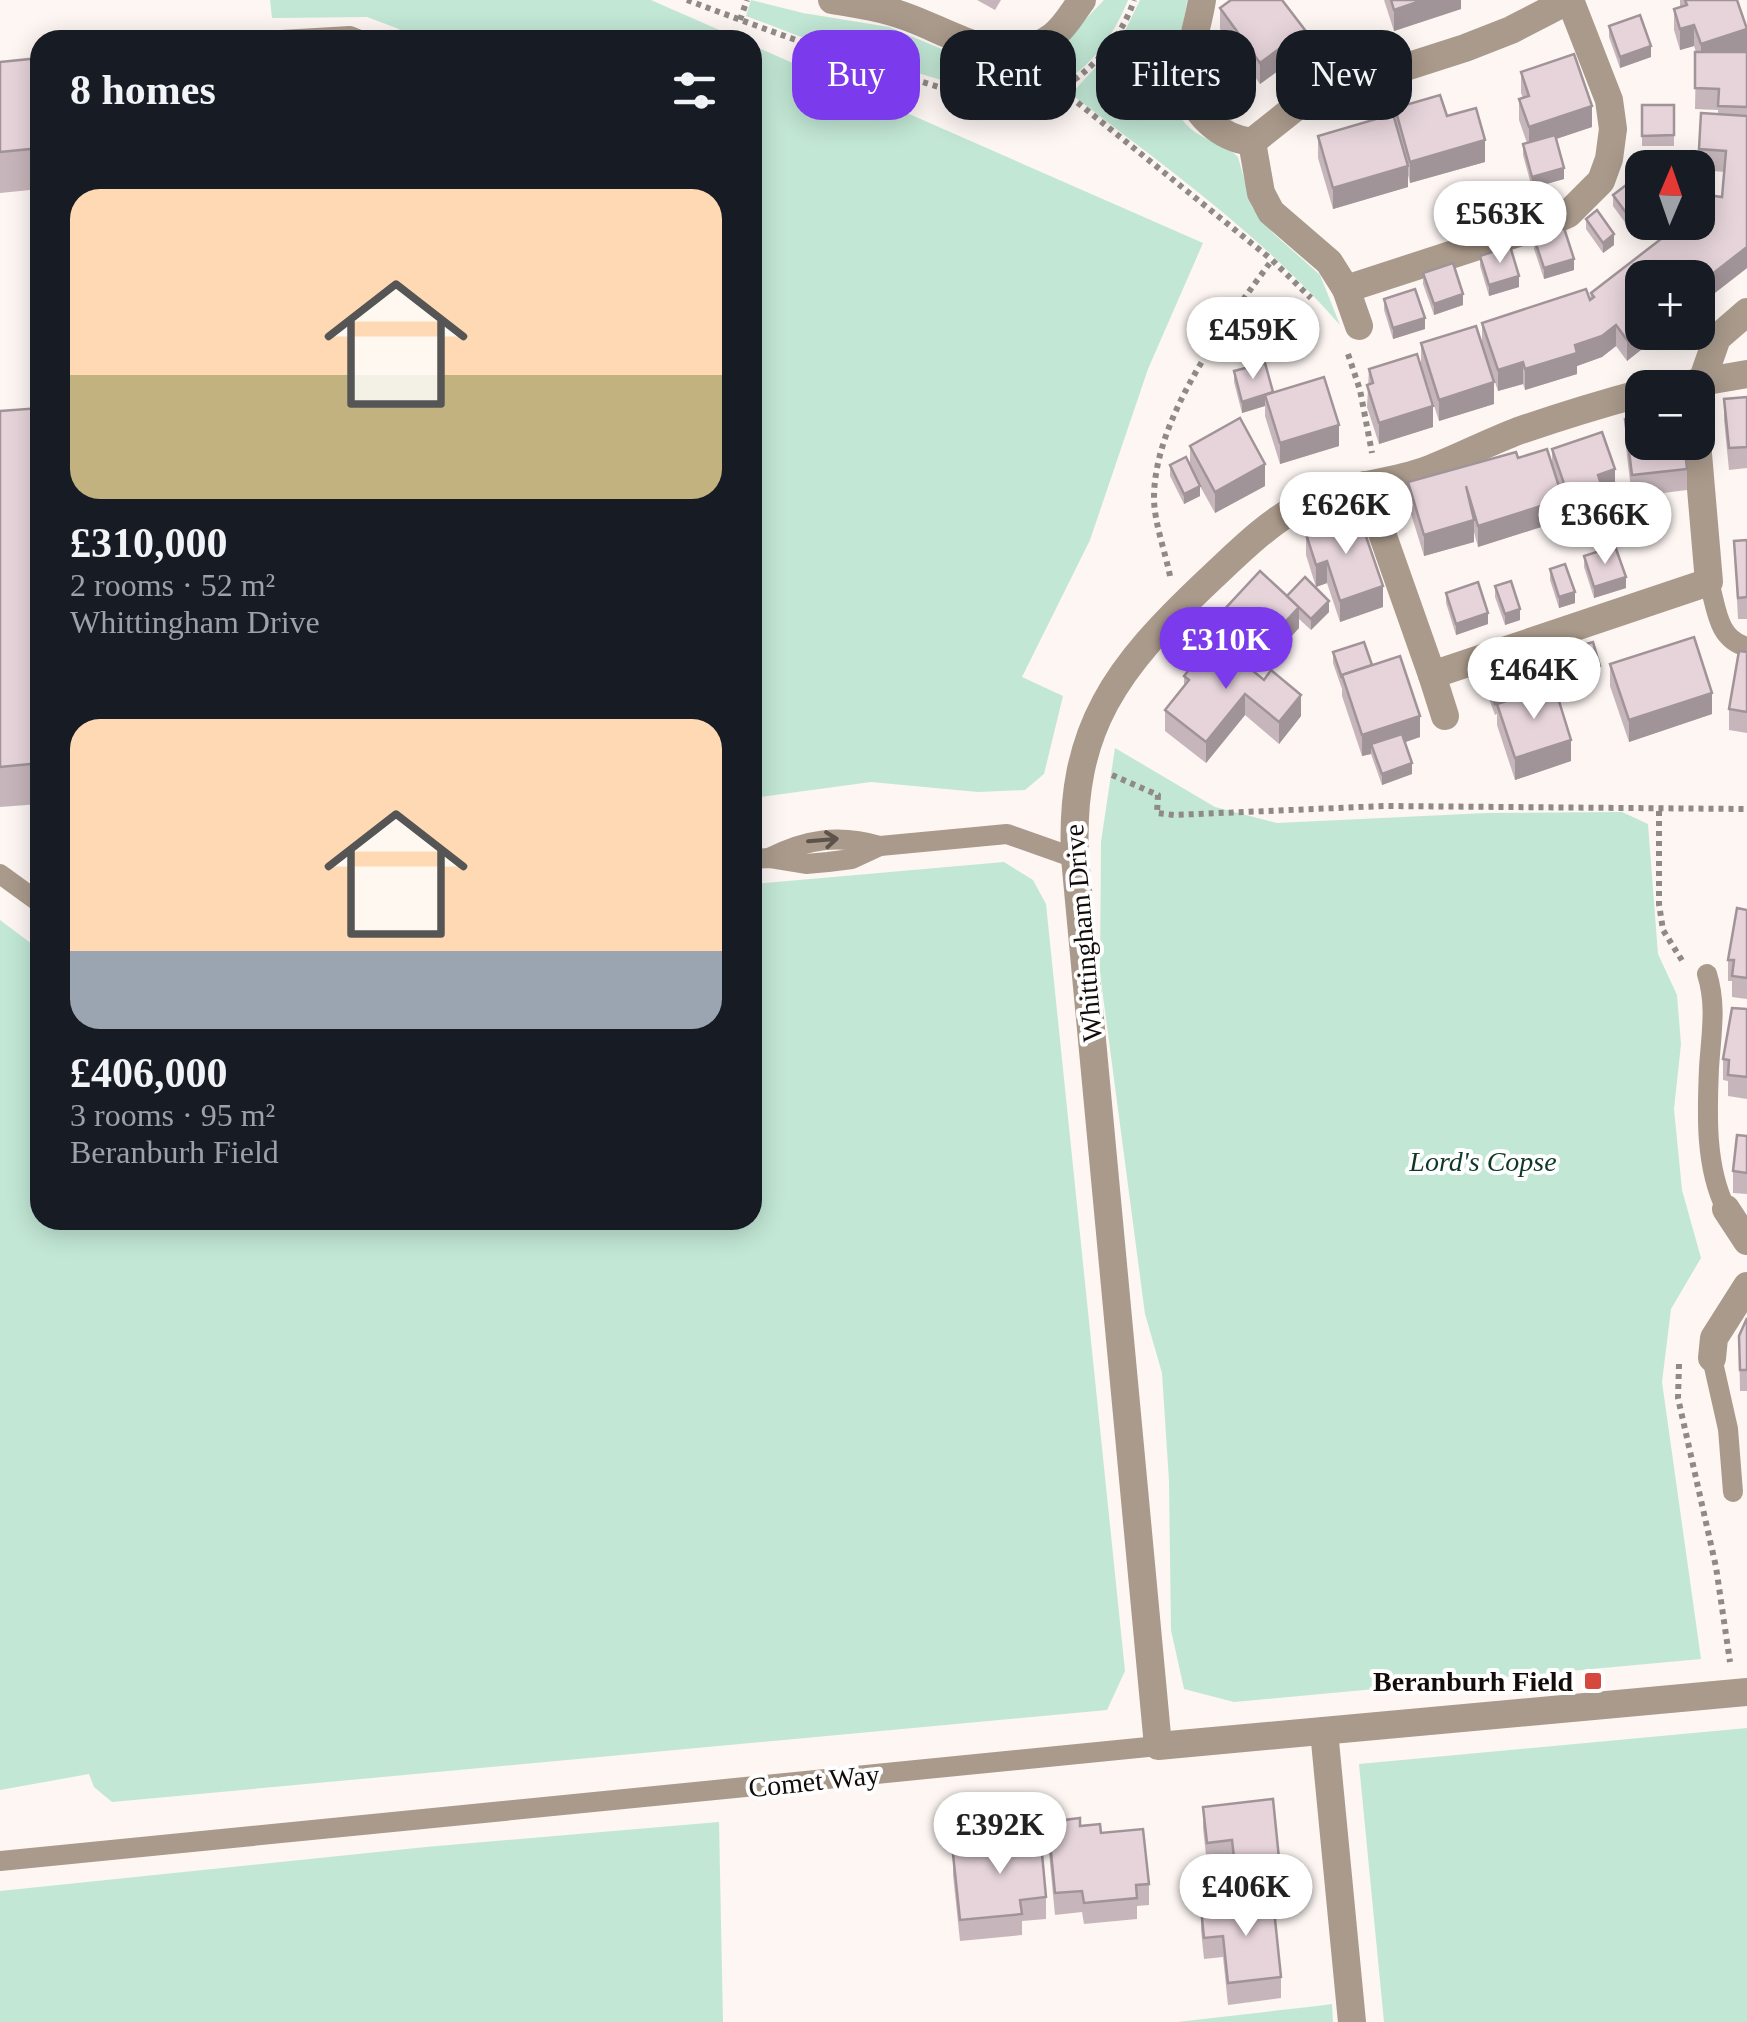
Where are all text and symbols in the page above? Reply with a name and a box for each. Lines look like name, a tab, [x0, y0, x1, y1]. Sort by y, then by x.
chip: Buy	[792, 30, 920, 120]
chip: Rent	[940, 30, 1076, 120]
chip: Filters	[1096, 30, 1256, 120]
chip: New	[1276, 30, 1412, 120]
icon: filters	[667, 63, 722, 118]
text: 8 homes	[70, 67, 216, 113]
north arrow	[1625, 150, 1715, 240]
map controls	[1625, 150, 1715, 460]
pin: £563K	[1430, 181, 1570, 266]
text: £563K	[1456, 195, 1544, 231]
icon: home	[306, 254, 486, 434]
button: +	[1625, 260, 1715, 350]
pin: £459K	[1183, 297, 1323, 382]
text: £459K	[1209, 311, 1297, 347]
button: −	[1625, 370, 1715, 460]
pin: £626K	[1276, 472, 1416, 557]
pin: £366K	[1535, 482, 1675, 567]
text: £626K	[1302, 486, 1390, 522]
text: £366K	[1561, 496, 1649, 532]
text: £310,000	[70, 520, 228, 566]
text: 2 rooms · 52 m²	[70, 567, 275, 603]
text: Whittingham Drive	[70, 604, 320, 640]
pin: £310K	[1156, 607, 1296, 692]
text: £310K	[1182, 621, 1270, 657]
pin: £464K	[1464, 637, 1604, 722]
text: £464K	[1490, 651, 1578, 687]
icon: home	[306, 784, 486, 964]
street label: Whittingham Drive	[1058, 823, 1108, 1043]
one-way arrow	[806, 830, 838, 849]
text: £406,000	[70, 1050, 228, 1096]
text: 3 rooms · 95 m²	[70, 1097, 275, 1133]
text: Beranburh Field	[70, 1134, 279, 1170]
park label: Lord's Copse	[1408, 1146, 1557, 1177]
place label: Beranburh Field	[1373, 1666, 1573, 1697]
marker: Beranburh Field	[1582, 1670, 1604, 1692]
street label: Comet Way	[747, 1759, 881, 1803]
pin: £392K	[930, 1792, 1070, 1877]
text: £392K	[956, 1806, 1044, 1842]
pin: £406K	[1176, 1854, 1316, 1939]
text: £406K	[1202, 1868, 1290, 1904]

